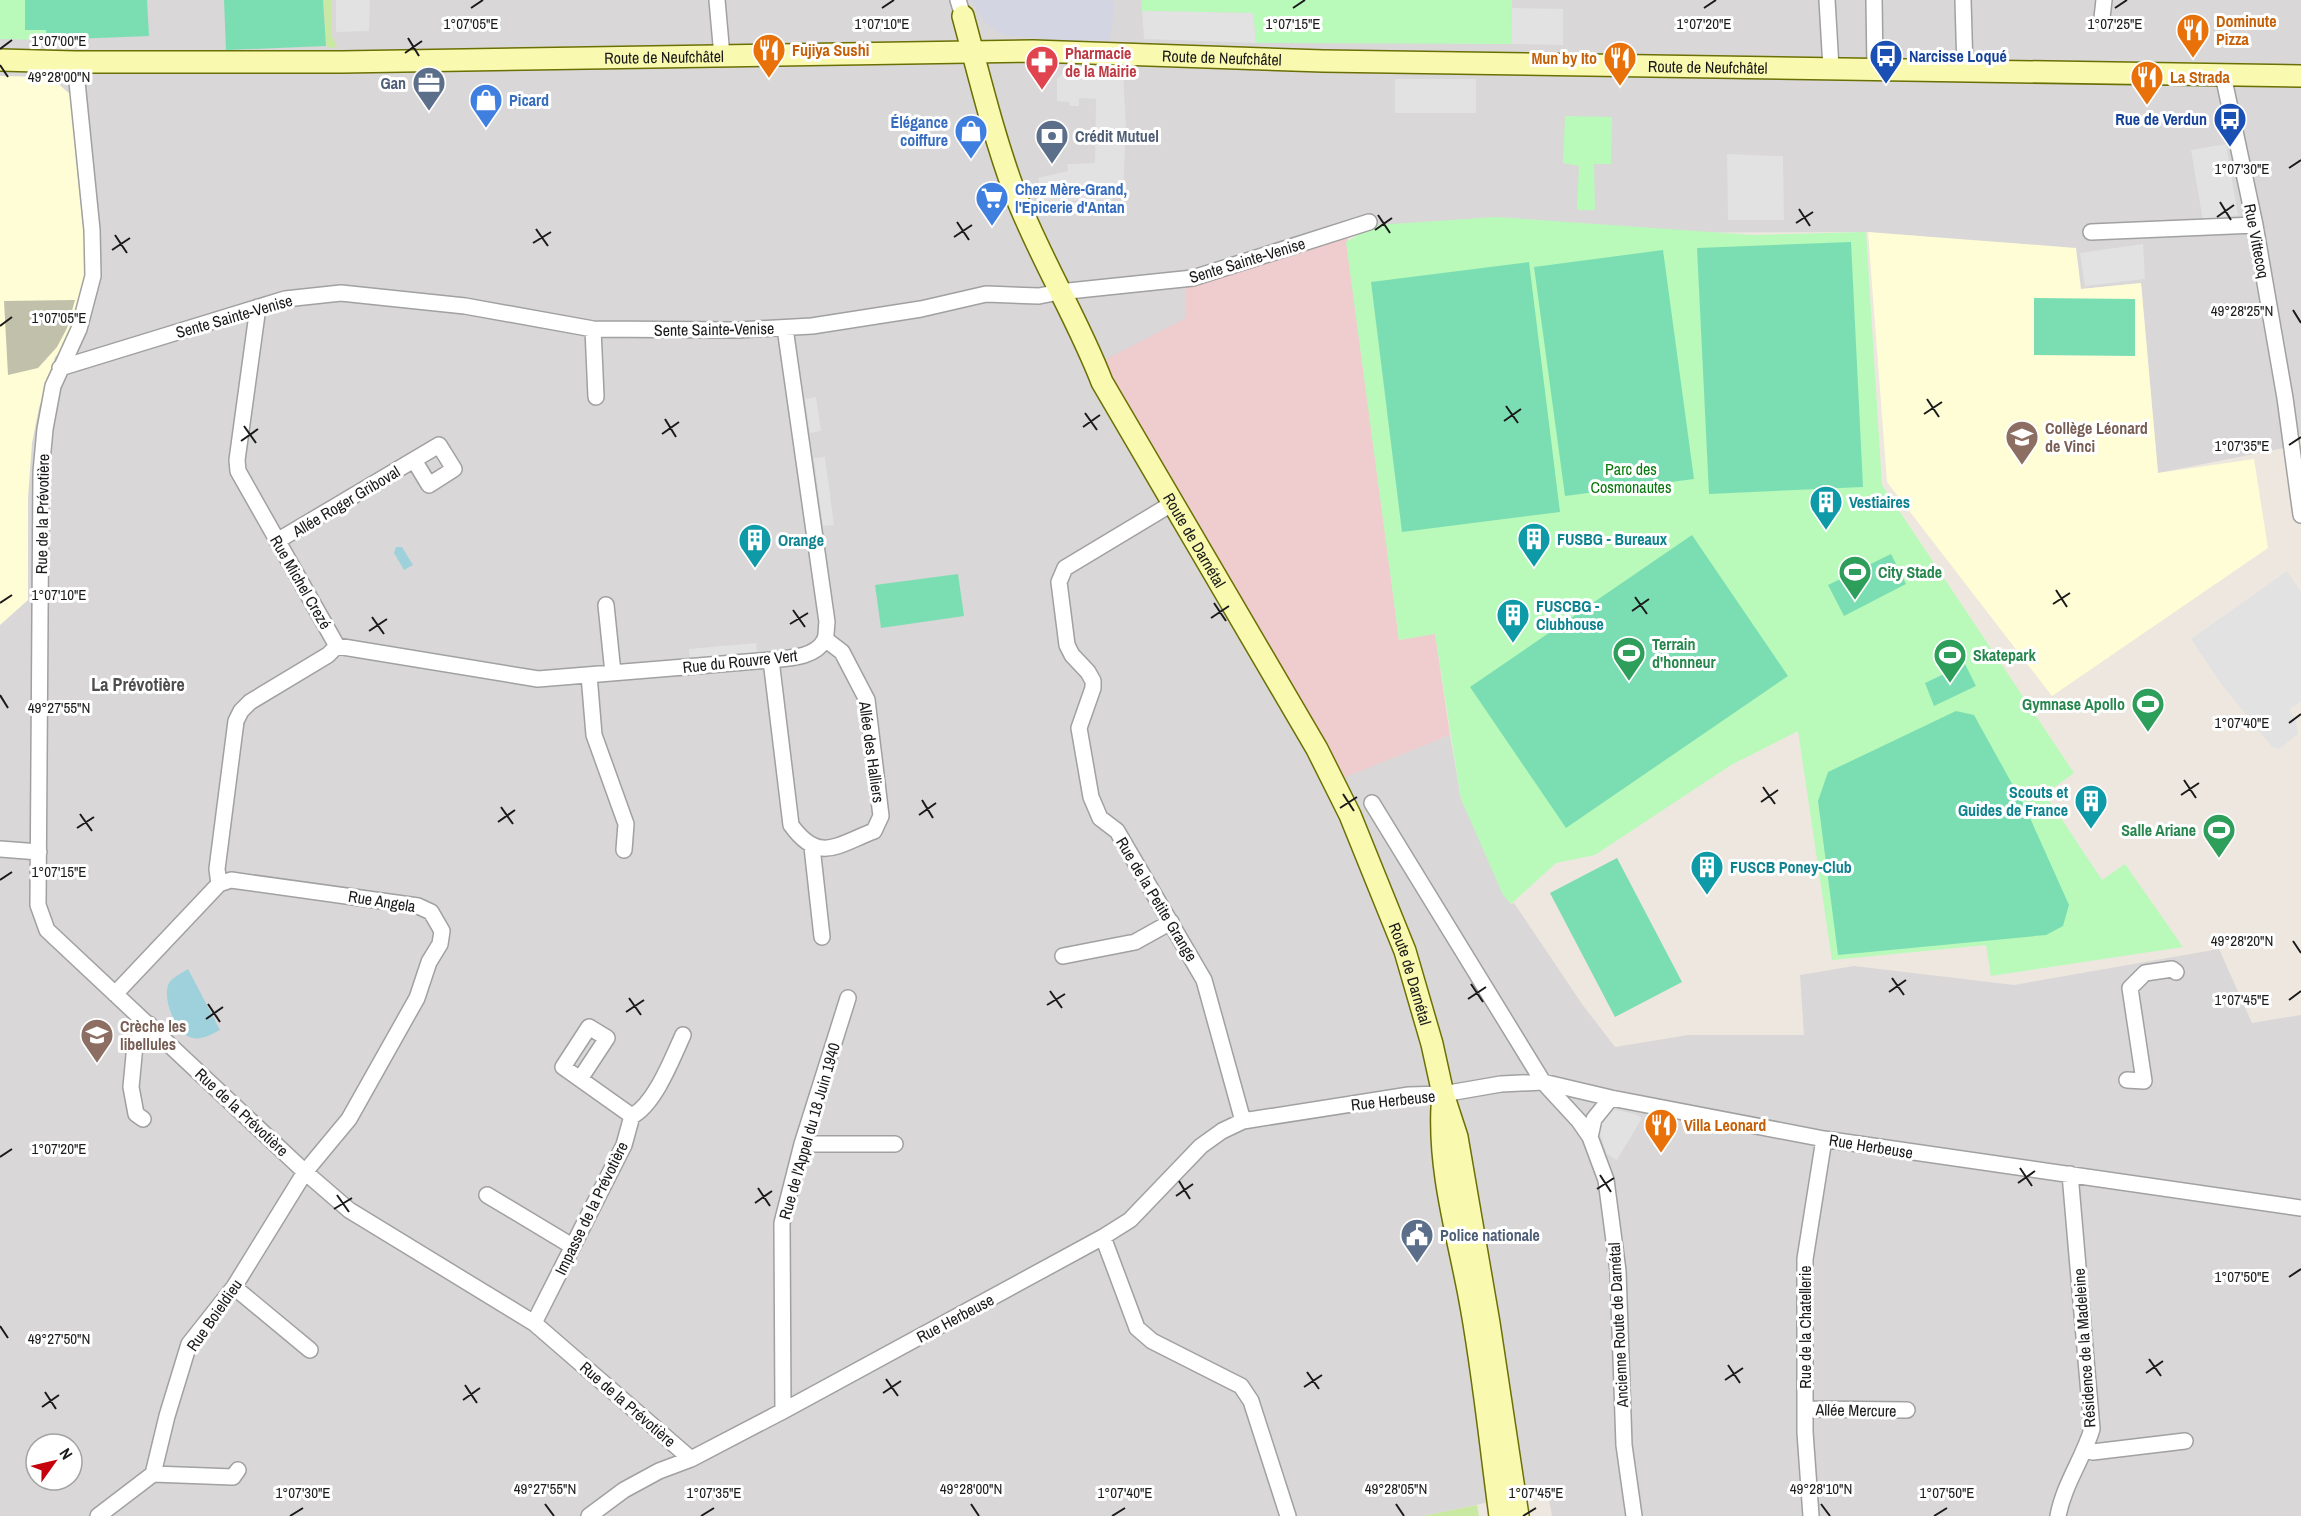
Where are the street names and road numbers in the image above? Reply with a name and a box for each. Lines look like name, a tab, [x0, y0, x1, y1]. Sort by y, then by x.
street label: Route de Neufchâtel	[1162, 44, 1282, 71]
street label: Route de Neufchâtel	[604, 45, 724, 69]
street label: Route de Neufchâtel	[1648, 55, 1768, 79]
street label: Rue Vittecoq	[2239, 202, 2275, 280]
street label: Sente Sainte-Venise	[1186, 232, 1308, 288]
street label: Sente Sainte-Venise	[173, 289, 295, 343]
street label: Sente Sainte-Venise	[654, 317, 774, 341]
street label: Rue de la Prévotière	[30, 454, 54, 574]
street label: Allée Roger Griboval	[287, 460, 404, 542]
street label: Route de Darnétal	[1158, 489, 1231, 592]
street label: Rue Michel Crezé	[265, 531, 337, 633]
street label: Rue du Rouvre Vert	[682, 644, 799, 678]
street label: Allée des Halliers	[854, 699, 890, 804]
street label: Rue de la Petite Grange	[1111, 833, 1203, 965]
street label: Rue Angela	[347, 885, 418, 917]
street label: Route de Darnétal	[1384, 919, 1437, 1028]
street label: Rue de l'Appel du 18 Juin 1940	[773, 1040, 845, 1222]
street label: Rue de la Prévotière	[190, 1063, 294, 1161]
street label: Rue Herbeuse	[1350, 1085, 1436, 1115]
street label: Rue Herbeuse	[1828, 1129, 1914, 1163]
street label: Impasse de la Prévotière	[549, 1138, 633, 1278]
street label: Ancienne Route de Darnétal	[1603, 1242, 1633, 1409]
street label: Rue de la Chatellerie	[1794, 1265, 1816, 1389]
street label: Résidence de la Madeleine	[2067, 1268, 2101, 1428]
street label: Rue Boieldieu	[181, 1275, 247, 1355]
street label: Rue Herbeuse	[912, 1288, 998, 1348]
street label: Rue de la Prévotière	[575, 1356, 681, 1452]
street label: Allée Mercure	[1814, 1398, 1897, 1422]

